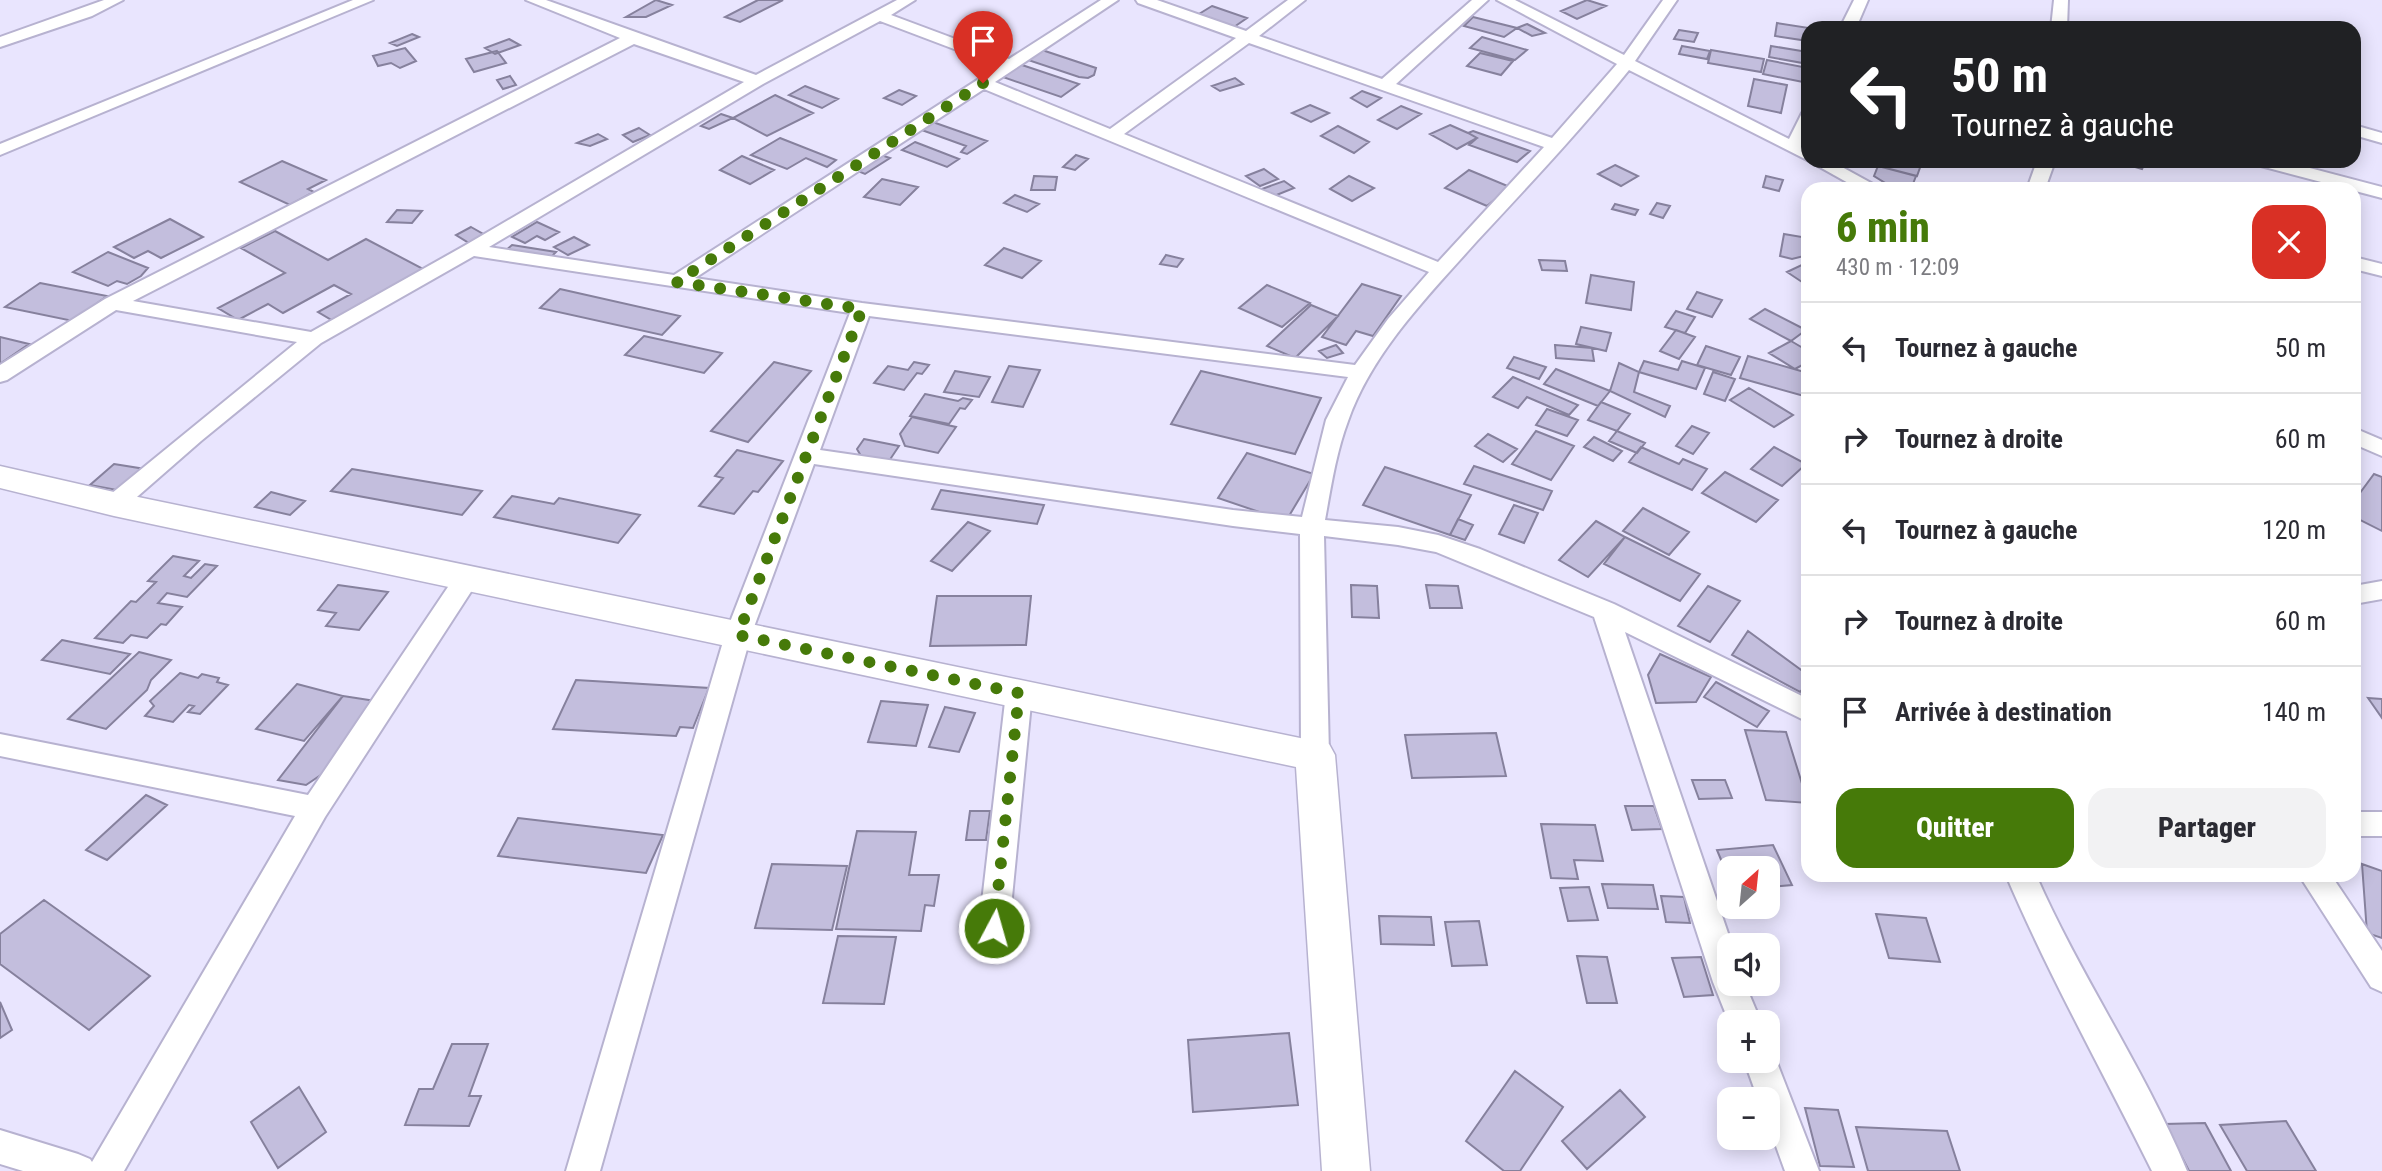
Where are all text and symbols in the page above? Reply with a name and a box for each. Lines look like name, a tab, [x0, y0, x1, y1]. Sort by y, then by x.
pin	[953, 11, 1013, 83]
icon: arrive	[964, 22, 1002, 60]
text: 50 m	[1951, 47, 2048, 104]
icon: left	[1836, 49, 1927, 140]
text: Tournez à gauche	[1951, 106, 2174, 144]
text: 6 min	[1836, 203, 1930, 252]
button: close	[2252, 205, 2326, 279]
text: 430 m · 12:09	[1836, 254, 1960, 281]
icon: left	[1836, 329, 1874, 367]
text: Tournez à gauche	[1895, 333, 2077, 363]
text: 50 m	[2275, 333, 2326, 363]
icon: right	[1836, 420, 1874, 458]
text: Tournez à droite	[1895, 424, 2063, 454]
text: 60 m	[2275, 424, 2326, 454]
icon: left	[1836, 511, 1874, 549]
text: Tournez à gauche	[1895, 515, 2077, 545]
text: 120 m	[2262, 515, 2326, 545]
icon: right	[1836, 602, 1874, 640]
text: Tournez à droite	[1895, 606, 2063, 636]
text: 60 m	[2275, 606, 2326, 636]
icon: arrive	[1836, 693, 1874, 731]
text: Arrivée à destination	[1895, 697, 2112, 727]
text: 140 m	[2262, 697, 2326, 727]
button: Quitter	[1836, 788, 2074, 868]
button: Partager	[2088, 788, 2326, 868]
north arrow	[1717, 856, 1780, 919]
map controls	[1717, 856, 1780, 1150]
position arrow	[957, 891, 1031, 965]
button: sound	[1717, 933, 1780, 996]
button: +	[1717, 1010, 1780, 1073]
button: −	[1717, 1087, 1780, 1150]

